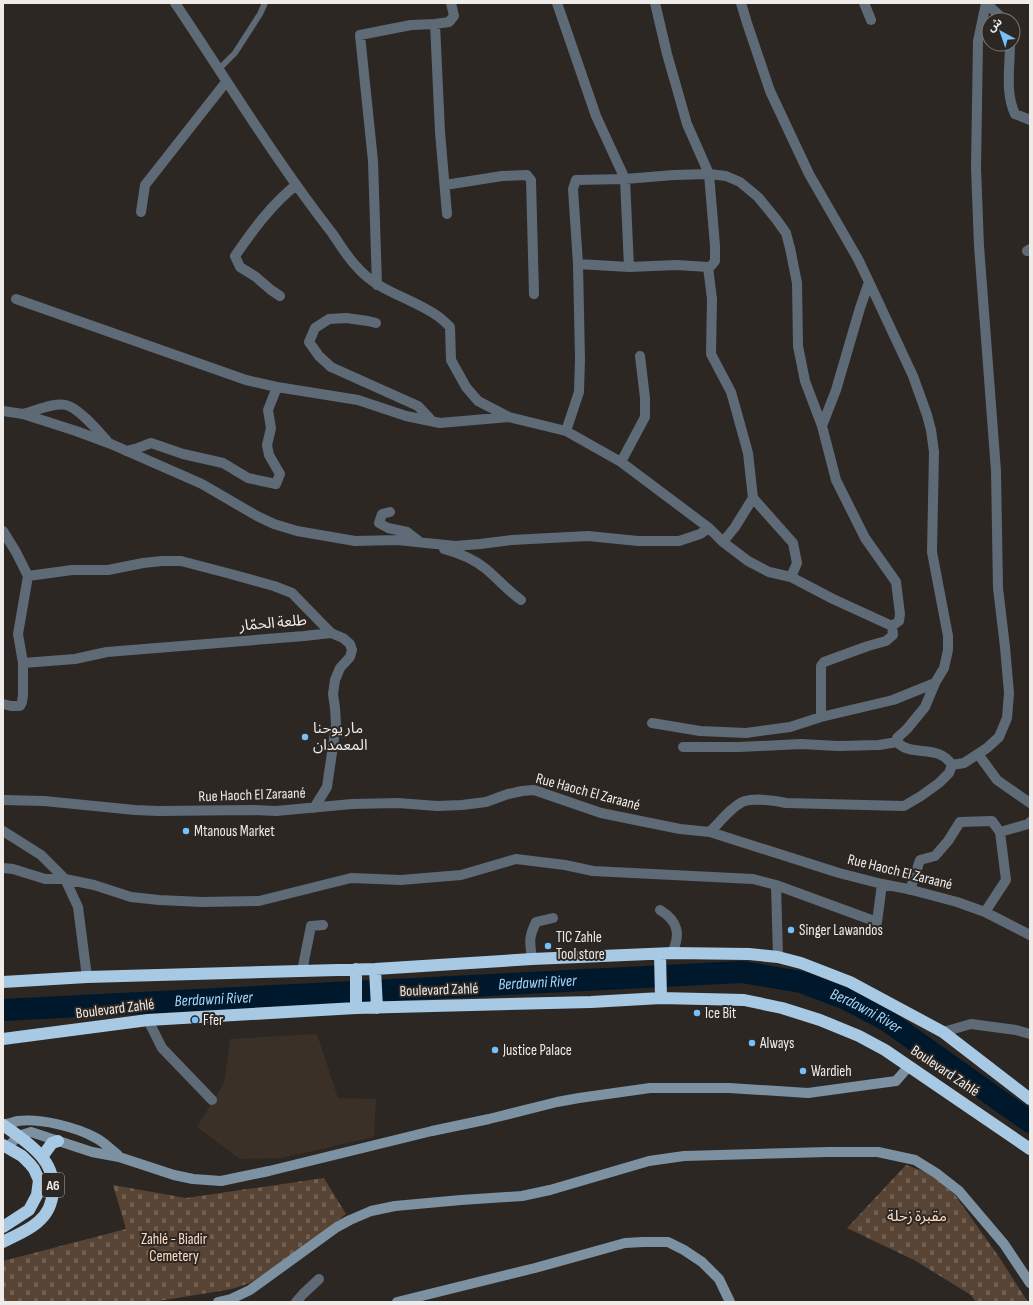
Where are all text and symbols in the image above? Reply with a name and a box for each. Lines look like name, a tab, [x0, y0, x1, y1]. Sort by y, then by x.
north arrow	[981, 12, 1021, 52]
text: ش	[985, 15, 1005, 35]
street label: طلعة الحمّار	[237, 611, 308, 636]
place label: مار يوحنا المعمدان	[313, 719, 367, 755]
marker: مار يوحنا المعمدان	[300, 732, 310, 742]
street label: Rue Haoch El Zaraané	[534, 769, 642, 815]
street label: Rue Haoch El Zaraané	[198, 784, 306, 806]
place label: Mtanous Market	[194, 822, 275, 841]
marker: Mtanous Market	[181, 826, 191, 836]
street label: Rue Haoch El Zaraané	[846, 850, 954, 894]
place label: Singer Lawandos	[799, 921, 883, 940]
marker: Singer Lawandos	[786, 925, 796, 935]
place label: TIC Zahle Tool store	[556, 928, 605, 964]
marker: TIC Zahle Tool store	[543, 941, 553, 951]
water label: Berdawni River	[498, 971, 577, 994]
street label: Boulevard Zahlé	[399, 979, 479, 1001]
water label: Berdawni River	[828, 984, 906, 1038]
water label: Berdawni River	[174, 988, 254, 1011]
street label: Boulevard Zahlé	[75, 995, 155, 1023]
place label: Ice Bit	[705, 1004, 737, 1023]
marker: Ice Bit	[692, 1008, 702, 1018]
place label: Ffer	[203, 1011, 224, 1030]
marker: Ffer	[190, 1015, 200, 1025]
place label: Always	[759, 1034, 794, 1053]
marker: Always	[747, 1038, 757, 1048]
place label: Justice Palace	[502, 1041, 572, 1060]
street label: Boulevard Zahlé	[907, 1041, 983, 1101]
marker: Justice Palace	[490, 1045, 500, 1055]
place label: Wardieh	[811, 1062, 852, 1081]
marker: Wardieh	[798, 1066, 808, 1076]
road number: A6	[42, 1173, 64, 1197]
park label: مقبرة زحلة	[887, 1207, 947, 1226]
park label: Zahlé - Biadir Cemetery	[141, 1230, 208, 1266]

